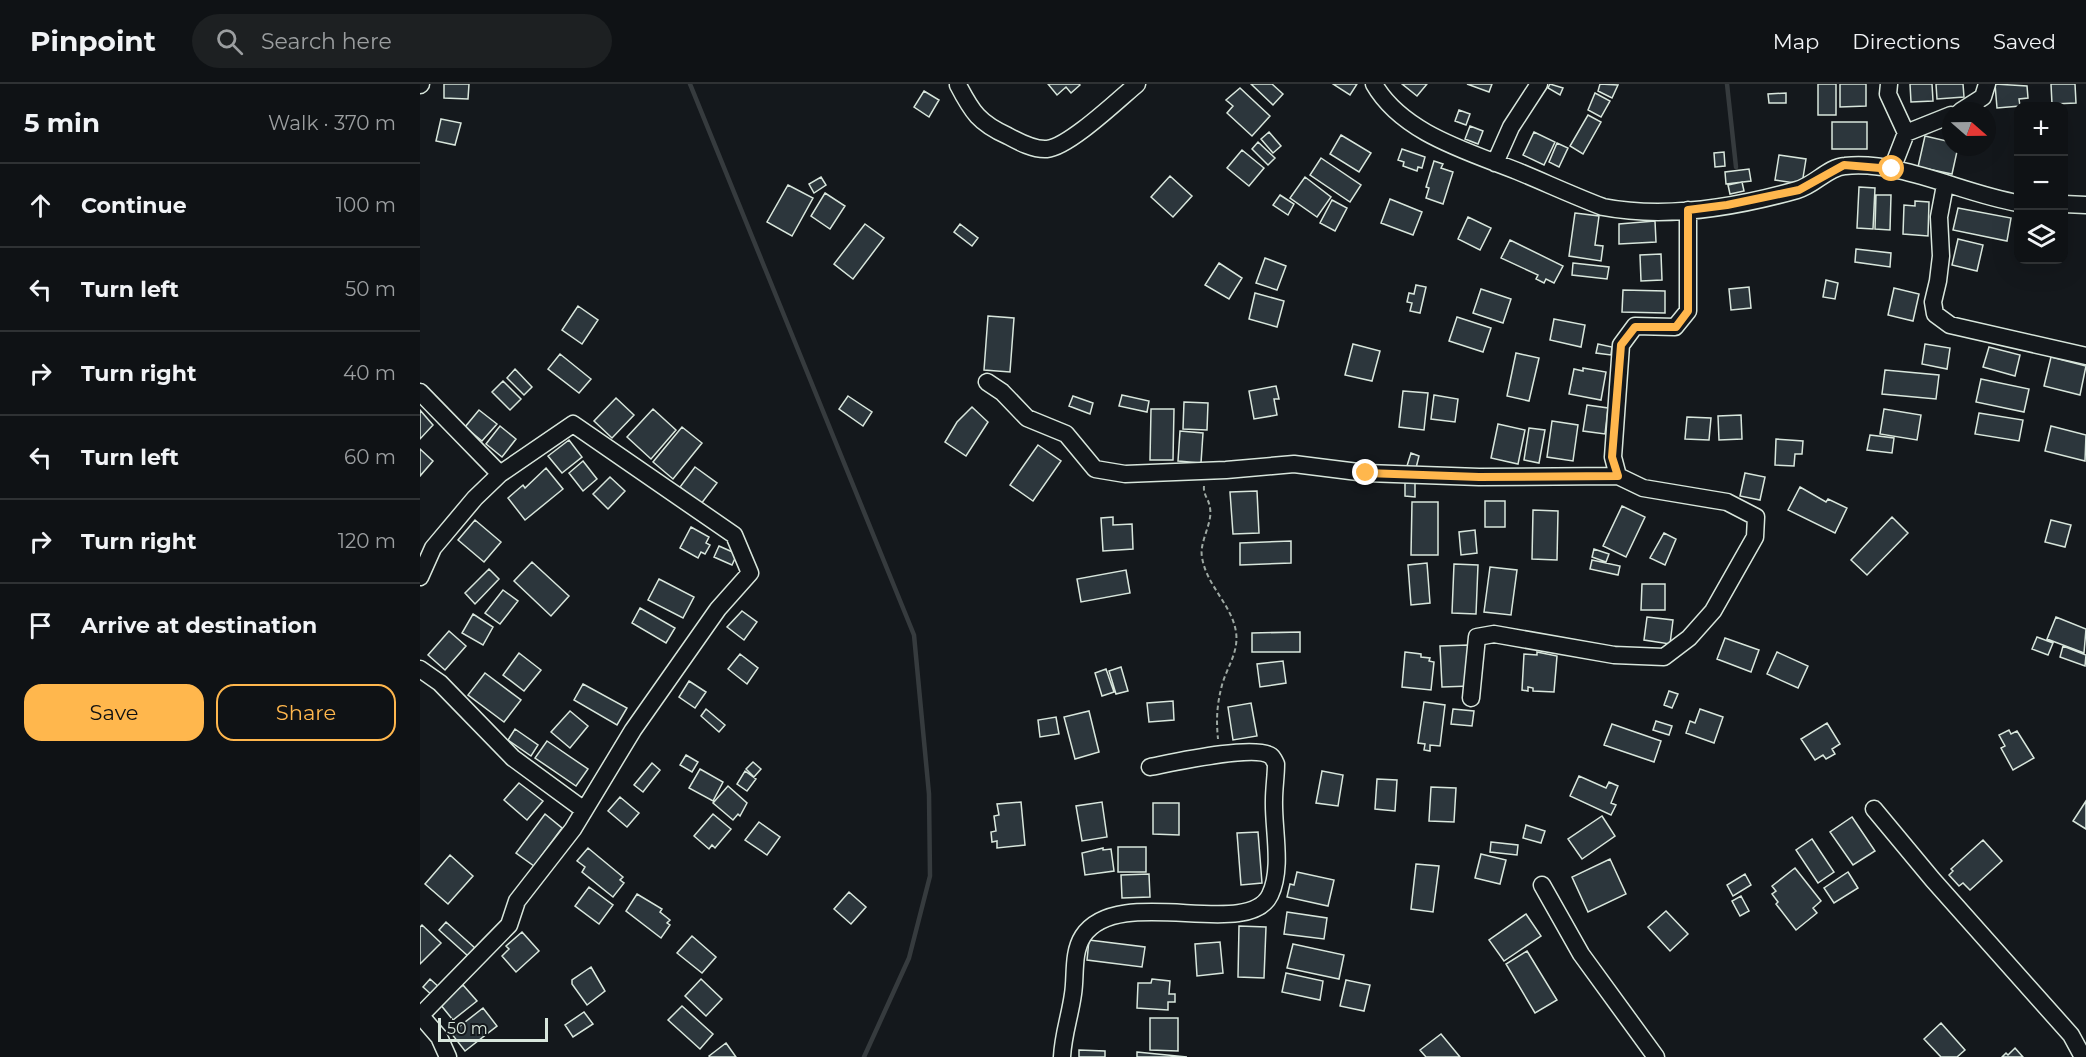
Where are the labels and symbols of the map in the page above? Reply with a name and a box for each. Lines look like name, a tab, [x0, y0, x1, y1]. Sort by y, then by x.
north arrow	[1942, 102, 1996, 156]
route start	[1878, 155, 1904, 181]
route end	[1352, 459, 1378, 485]
scale bar	[438, 1015, 548, 1042]

